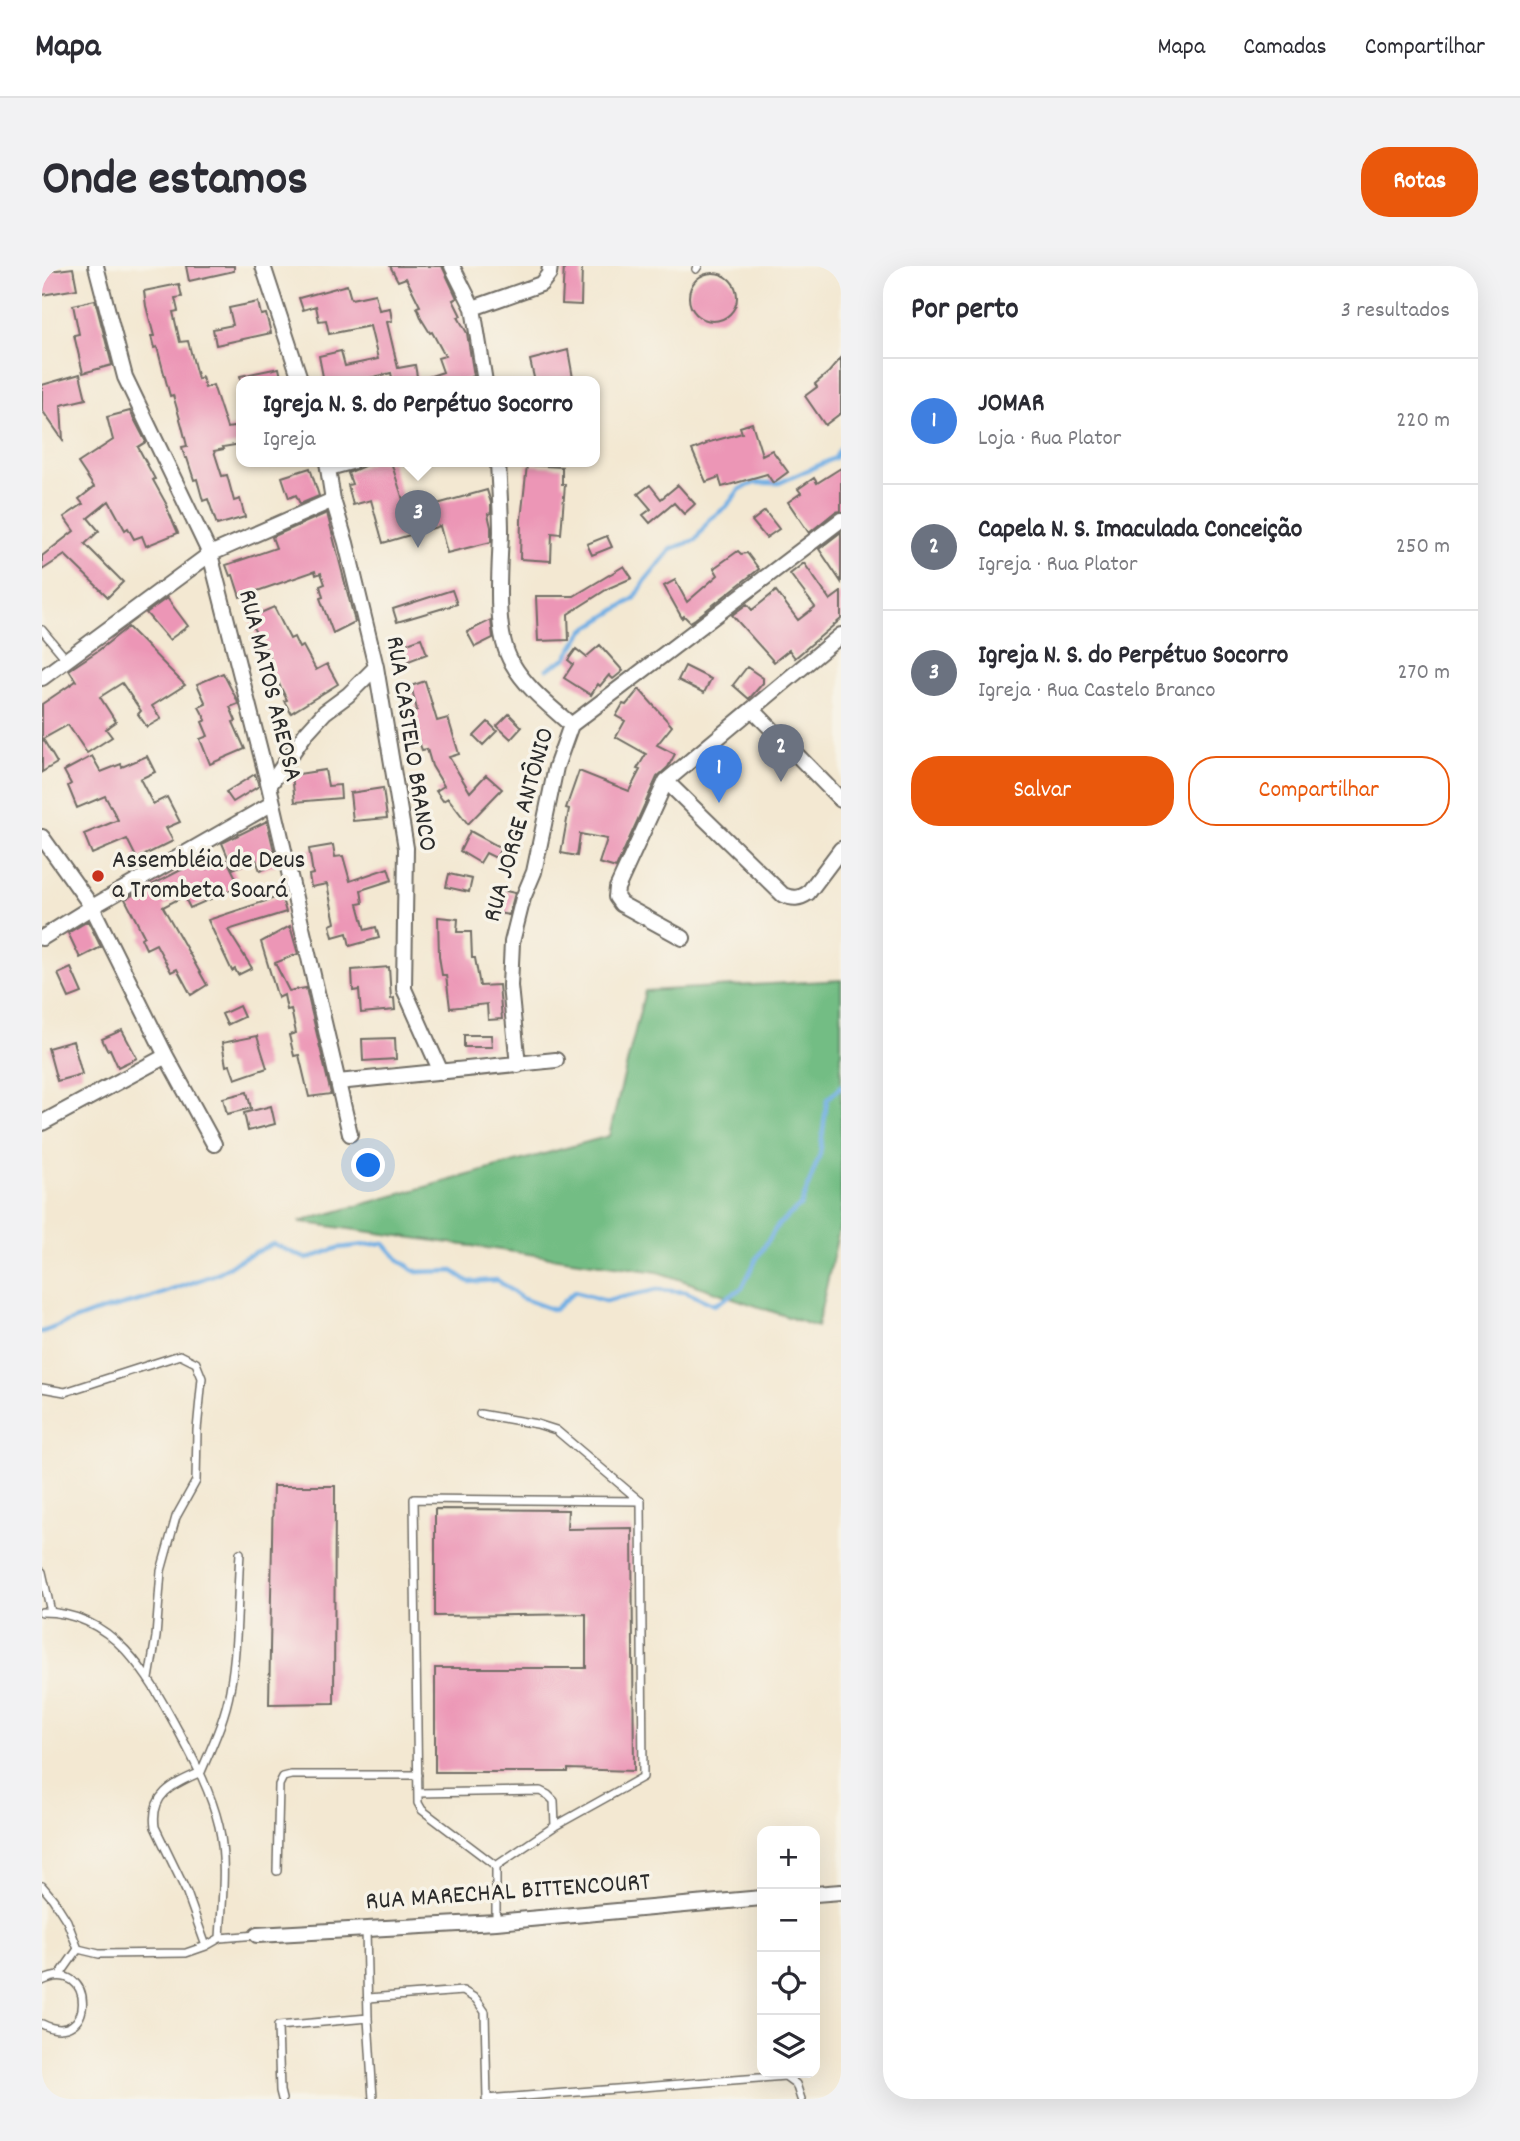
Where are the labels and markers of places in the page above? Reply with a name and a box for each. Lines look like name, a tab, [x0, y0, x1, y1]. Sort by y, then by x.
pin: 3	[395, 490, 441, 548]
pin: 2	[758, 724, 804, 782]
pin: 1	[696, 745, 742, 803]
place label: Assembléia de Deus a Trombeta Soará	[112, 843, 306, 910]
marker: Assembléia de Deus a Trombeta Soará	[90, 868, 106, 884]

